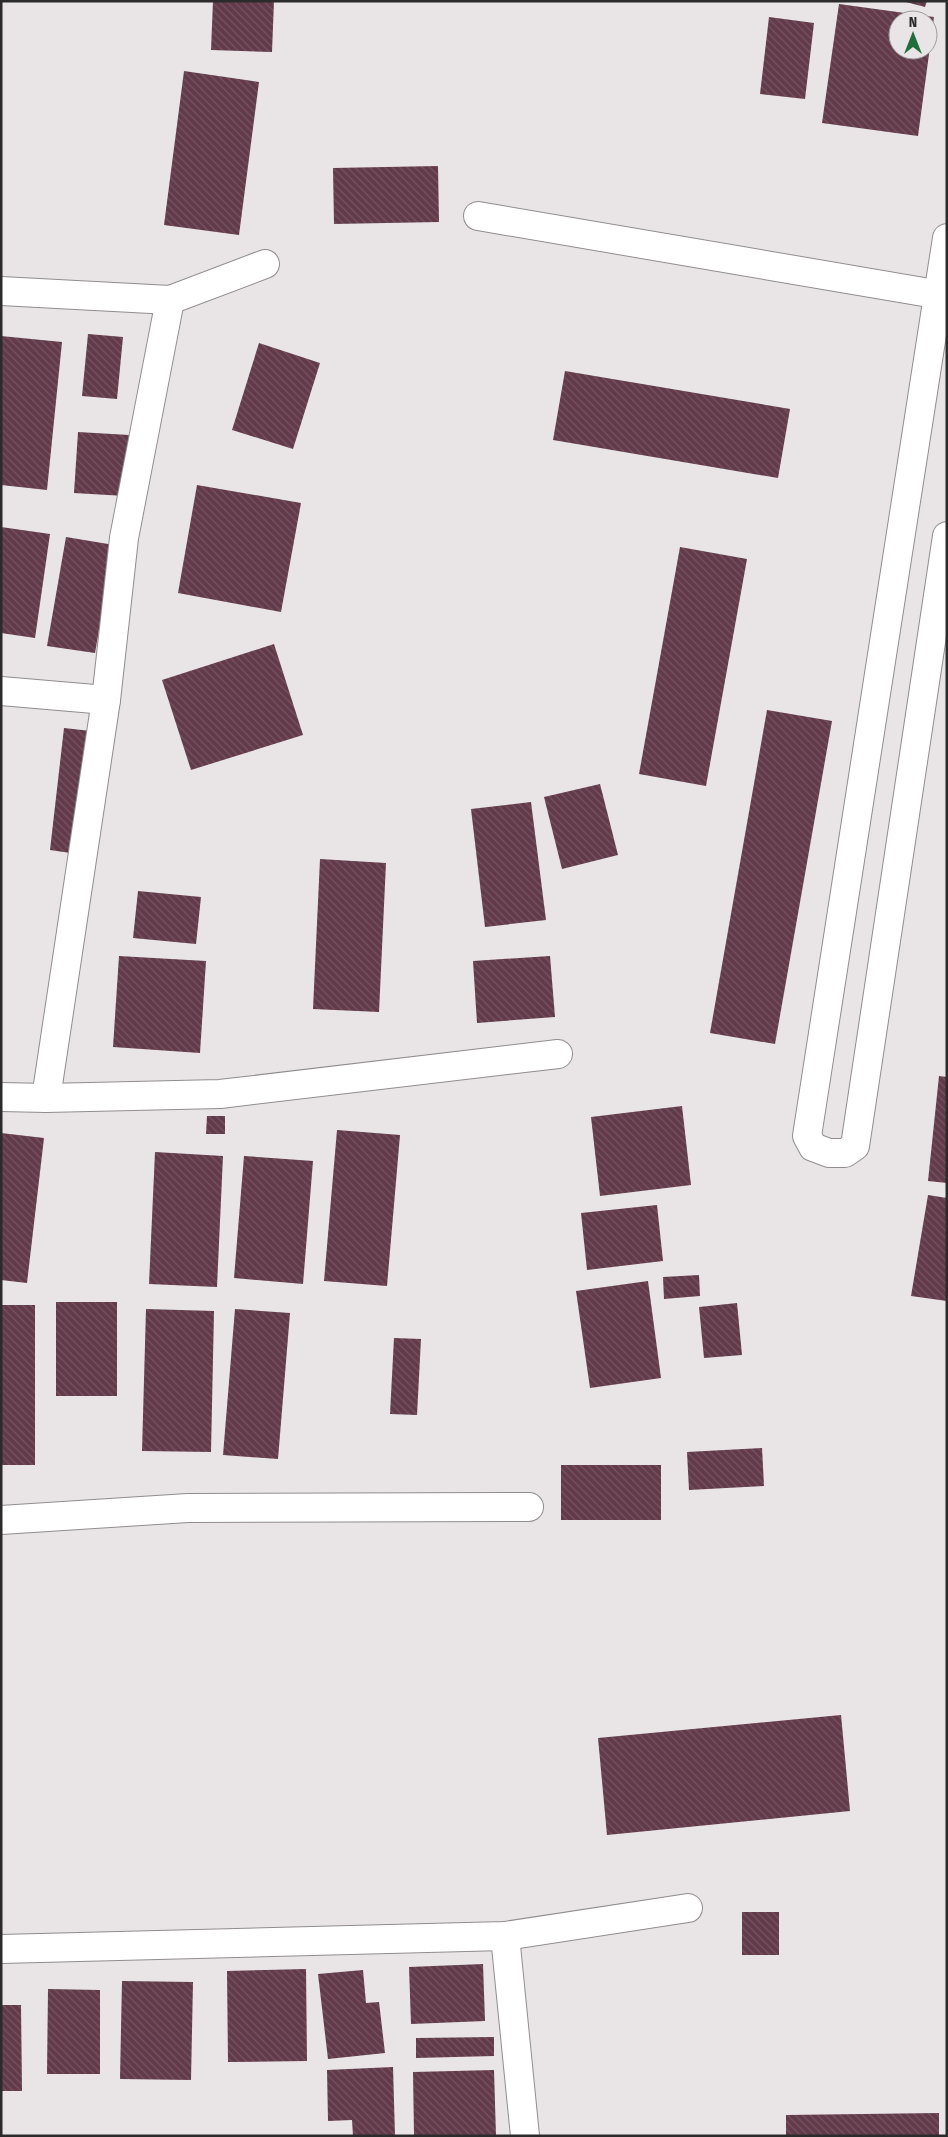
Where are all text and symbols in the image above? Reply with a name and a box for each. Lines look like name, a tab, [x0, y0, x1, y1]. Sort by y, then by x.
north arrow	[888, 10, 938, 60]
text: N	[909, 14, 917, 31]

